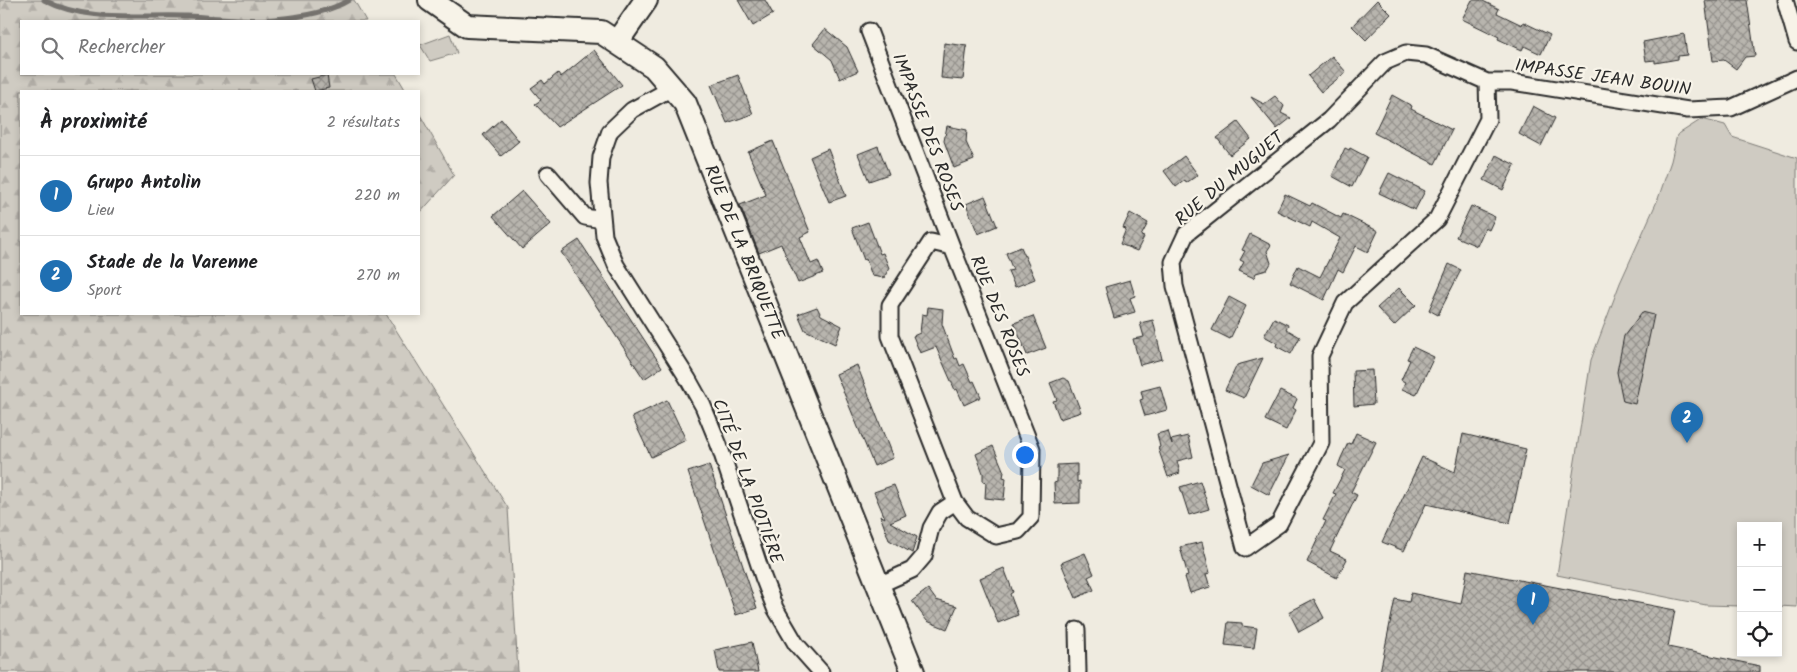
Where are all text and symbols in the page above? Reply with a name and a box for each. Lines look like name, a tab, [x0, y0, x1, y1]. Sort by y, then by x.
search box	[20, 20, 420, 75]
text: Rechercher	[78, 33, 165, 63]
icon: search	[38, 34, 66, 62]
street label: IMPASSE DES ROSES	[883, 49, 970, 216]
street label: IMPASSE JEAN BOUIN	[1513, 52, 1693, 105]
text: À proximité	[40, 106, 147, 139]
text: 2 résultats	[327, 110, 400, 135]
street label: RUE DU MUGUET	[1169, 124, 1292, 234]
street label: RUE DE LA BRIQUETTE	[695, 161, 792, 345]
text: Grupo Antolin	[87, 168, 201, 198]
text: 1	[54, 183, 58, 208]
text: 220 m	[354, 183, 400, 208]
text: Lieu	[87, 198, 114, 223]
text: Stade de la Varenne	[87, 248, 258, 278]
street label: RUE DES ROSES	[961, 251, 1036, 382]
text: 2	[51, 263, 61, 288]
text: 270 m	[356, 263, 400, 288]
text: Sport	[87, 278, 122, 303]
street label: CITÉ DE LA PIOTIÈRE	[703, 395, 790, 569]
pin: 2	[1671, 402, 1703, 443]
your location	[1012, 442, 1038, 468]
map controls	[1737, 522, 1782, 657]
button: +	[1737, 522, 1782, 567]
button: −	[1737, 567, 1782, 612]
pin: 1	[1517, 584, 1549, 625]
button: locate	[1737, 612, 1782, 657]

